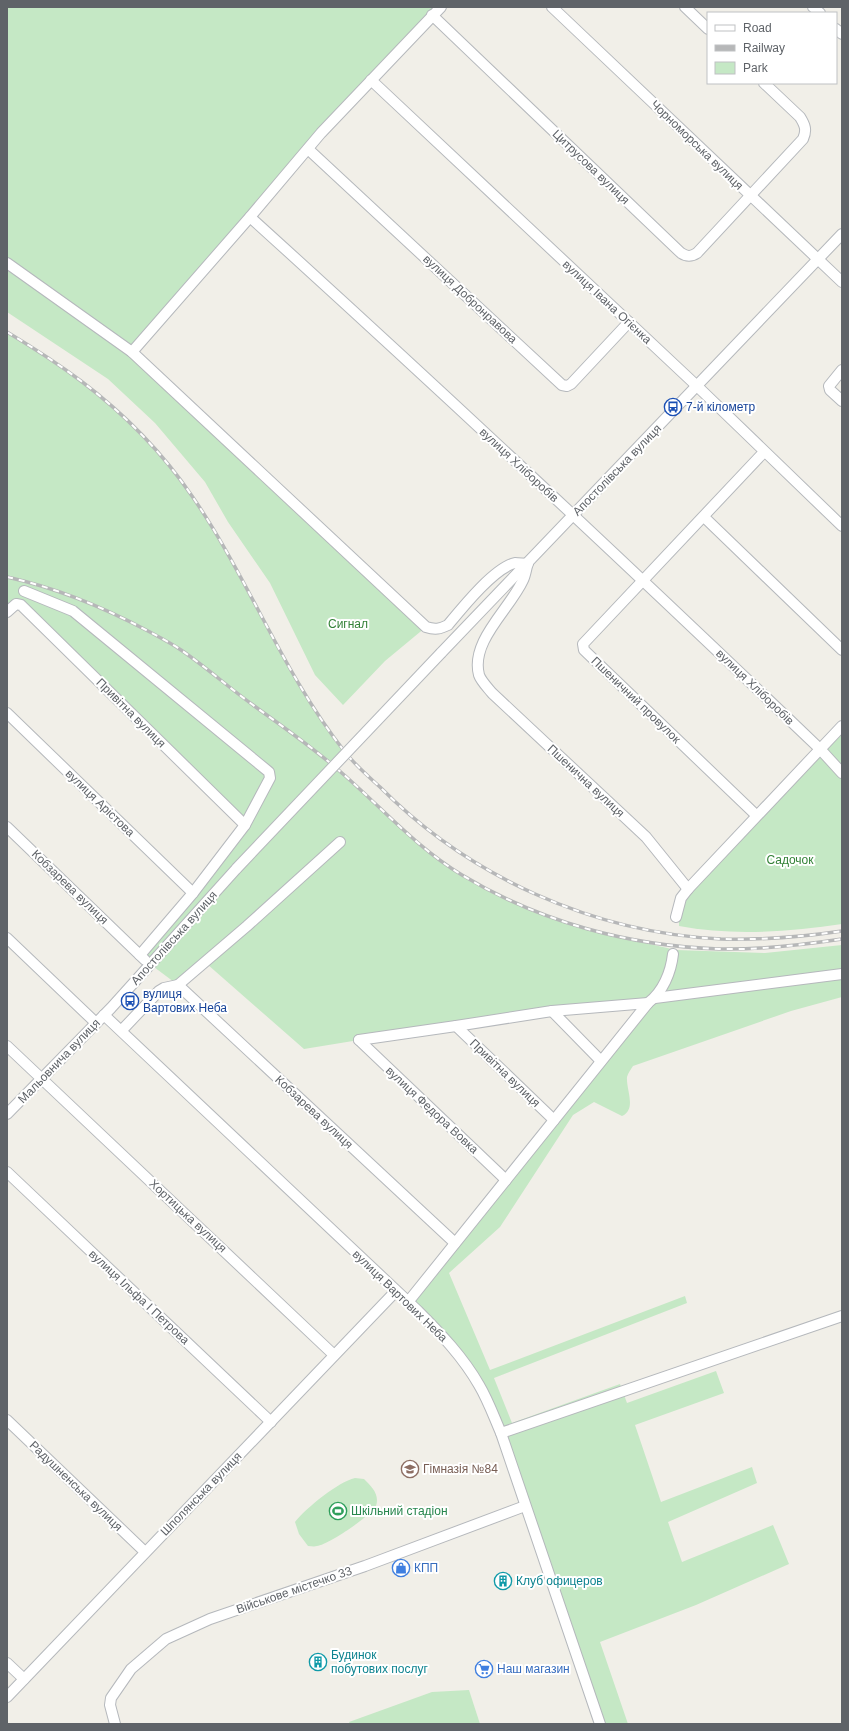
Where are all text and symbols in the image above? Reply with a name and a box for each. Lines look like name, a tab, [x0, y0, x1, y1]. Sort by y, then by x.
legend	[707, 12, 837, 84]
text: Road	[743, 21, 772, 35]
text: Railway	[743, 41, 785, 55]
text: Park	[743, 61, 769, 75]
street label: Чорноморська вулиця	[648, 97, 746, 193]
street label: Цитрусова вулиця	[550, 127, 632, 207]
street label: вулиця Добронравова	[420, 252, 520, 346]
street label: вулиця Івана Огієнка	[560, 257, 655, 347]
bus stop icon: 7-й кілометр	[663, 397, 683, 417]
place label: 7-й кілометр	[686, 400, 755, 414]
street label: Апостолівська вулиця	[570, 421, 664, 519]
street label: вулиця Хліборобів	[477, 425, 561, 505]
park label: Сигнал	[328, 617, 368, 631]
street label: вулиця Хліборобів	[713, 646, 797, 728]
street label: Пшеничний провулок	[588, 654, 684, 747]
street label: Привітна вулиця	[93, 675, 169, 751]
street label: Пшенична вулиця	[545, 742, 627, 820]
street label: вулиця Арістова	[63, 767, 138, 840]
street label: Кобзарева вулиця	[29, 847, 111, 927]
park label: Садочок	[766, 853, 814, 867]
street label: Апостолівська вулиця	[128, 888, 220, 988]
place label: вулиця Вартових Неба	[143, 987, 227, 1015]
bus stop icon: вулиця Вартових Неба	[120, 991, 140, 1011]
street label: Мальовнича вулиця	[15, 1016, 103, 1106]
street label: Привітна вулиця	[467, 1036, 543, 1110]
street label: вулиця Федора Вовка	[383, 1063, 481, 1157]
street label: Кобзарева вулиця	[272, 1072, 356, 1152]
street label: Хортицька вулиця	[146, 1177, 230, 1255]
street label: вулиця Ільфа І Петрова	[86, 1247, 192, 1347]
street label: вулиця Вартових Неба	[350, 1247, 451, 1345]
street label: Радушненська вулиця	[27, 1438, 125, 1534]
street label: Шполянська вулиця	[158, 1449, 244, 1539]
school or university icon: Гімназія №84	[400, 1459, 420, 1479]
place label: Гімназія №84	[423, 1462, 498, 1476]
sports icon: Шкільний стадіон	[328, 1501, 348, 1521]
place label: Шкільний стадіон	[351, 1504, 448, 1518]
shop icon: КПП	[391, 1558, 411, 1578]
place label: КПП	[414, 1561, 438, 1575]
street label: Військове містечко 33	[234, 1564, 354, 1616]
building icon: Клуб офицеров	[493, 1571, 513, 1591]
place label: Клуб офицеров	[516, 1574, 603, 1588]
place label: Будинок побутових послуг	[331, 1648, 428, 1676]
building icon: Будинок побутових послуг	[308, 1652, 328, 1672]
supermarket icon: Наш магазин	[474, 1659, 494, 1679]
place label: Наш магазин	[497, 1662, 570, 1676]

